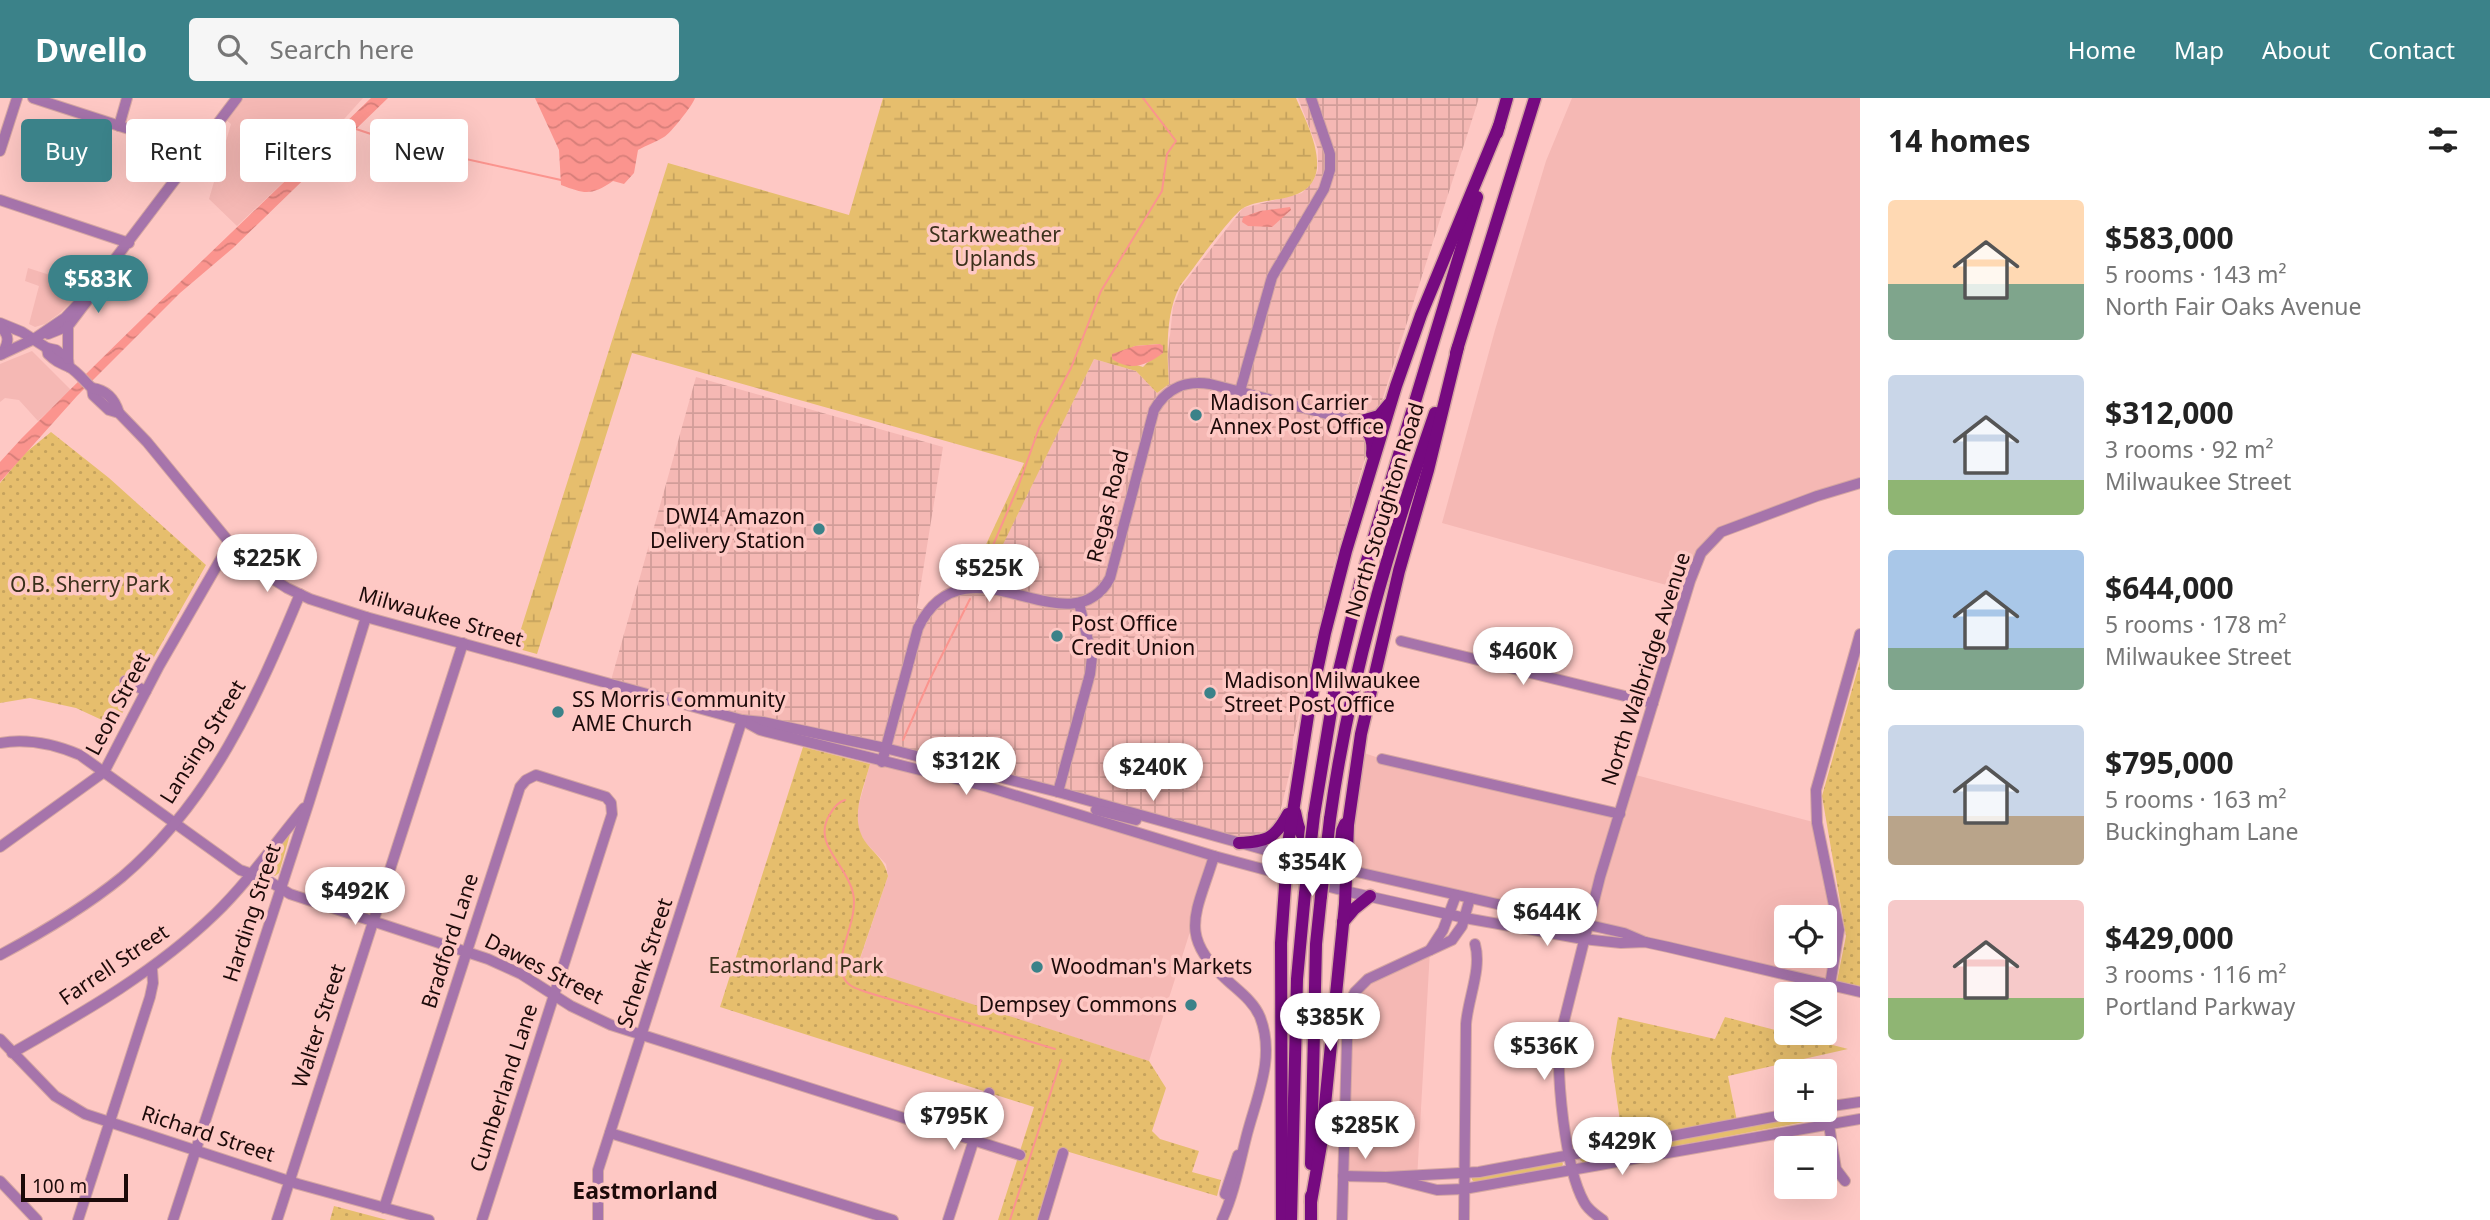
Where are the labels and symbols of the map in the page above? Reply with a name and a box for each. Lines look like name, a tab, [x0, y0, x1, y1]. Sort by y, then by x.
park label: Starkweather Uplands	[929, 220, 1061, 272]
pin: $583K	[49, 256, 147, 315]
place label: Madison Carrier Annex Post Office	[1210, 388, 1384, 440]
street label: North Stoughton Road	[1338, 399, 1430, 621]
marker: Madison Carrier Annex Post Office	[1188, 407, 1204, 423]
street label: Regas Road	[1079, 446, 1135, 565]
place label: DWI4 Amazon Delivery Station	[650, 502, 805, 554]
marker: DWI4 Amazon Delivery Station	[811, 521, 827, 537]
pin: $225K	[218, 534, 316, 594]
pin: $525K	[940, 545, 1038, 604]
street label: North Walbridge Avenue	[1594, 549, 1696, 789]
park label: O.B. Sherry Park	[10, 570, 171, 598]
street label: Milwaukee Street	[356, 579, 527, 653]
place label: Post Office Credit Union	[1071, 609, 1195, 661]
marker: Post Office Credit Union	[1049, 628, 1065, 644]
pin: $460K	[1474, 628, 1572, 687]
street label: Leon Street	[78, 647, 156, 760]
place label: Madison Milwaukee Street Post Office	[1224, 666, 1420, 718]
street label: Lansing Street	[153, 674, 252, 809]
place label: SS Morris Community AME Church	[572, 685, 786, 737]
marker: Madison Milwaukee Street Post Office	[1202, 685, 1218, 701]
marker: SS Morris Community AME Church	[550, 704, 566, 720]
pin: $312K	[917, 738, 1015, 797]
pin: $240K	[1104, 744, 1202, 803]
pin: $354K	[1263, 838, 1361, 898]
street label: Harding Street	[215, 840, 287, 985]
pin: $492K	[306, 868, 404, 927]
street label: Bradford Lane	[414, 869, 484, 1012]
pin: $644K	[1498, 888, 1596, 948]
street label: Schenk Street	[610, 894, 678, 1031]
street label: Farrell Street	[53, 917, 174, 1011]
street label: Dawes Street	[480, 926, 609, 1010]
park label: Eastmorland Park	[708, 951, 884, 979]
place label: Woodman's Markets	[1051, 952, 1252, 980]
marker: Woodman's Markets	[1029, 959, 1045, 975]
street label: Walter Street	[285, 960, 351, 1091]
place label: Dempsey Commons	[979, 990, 1177, 1018]
pin: $385K	[1281, 993, 1379, 1053]
marker: Dempsey Commons	[1183, 997, 1199, 1013]
street label: Cumberland Lane	[463, 1000, 543, 1175]
pin: $536K	[1495, 1023, 1593, 1082]
pin: $795K	[905, 1093, 1003, 1152]
street label: Richard Street	[138, 1098, 279, 1168]
pin: $285K	[1316, 1102, 1414, 1161]
pin: $429K	[1573, 1118, 1671, 1177]
scale bar	[21, 1171, 128, 1203]
district label: Eastmorland	[572, 1174, 718, 1206]

